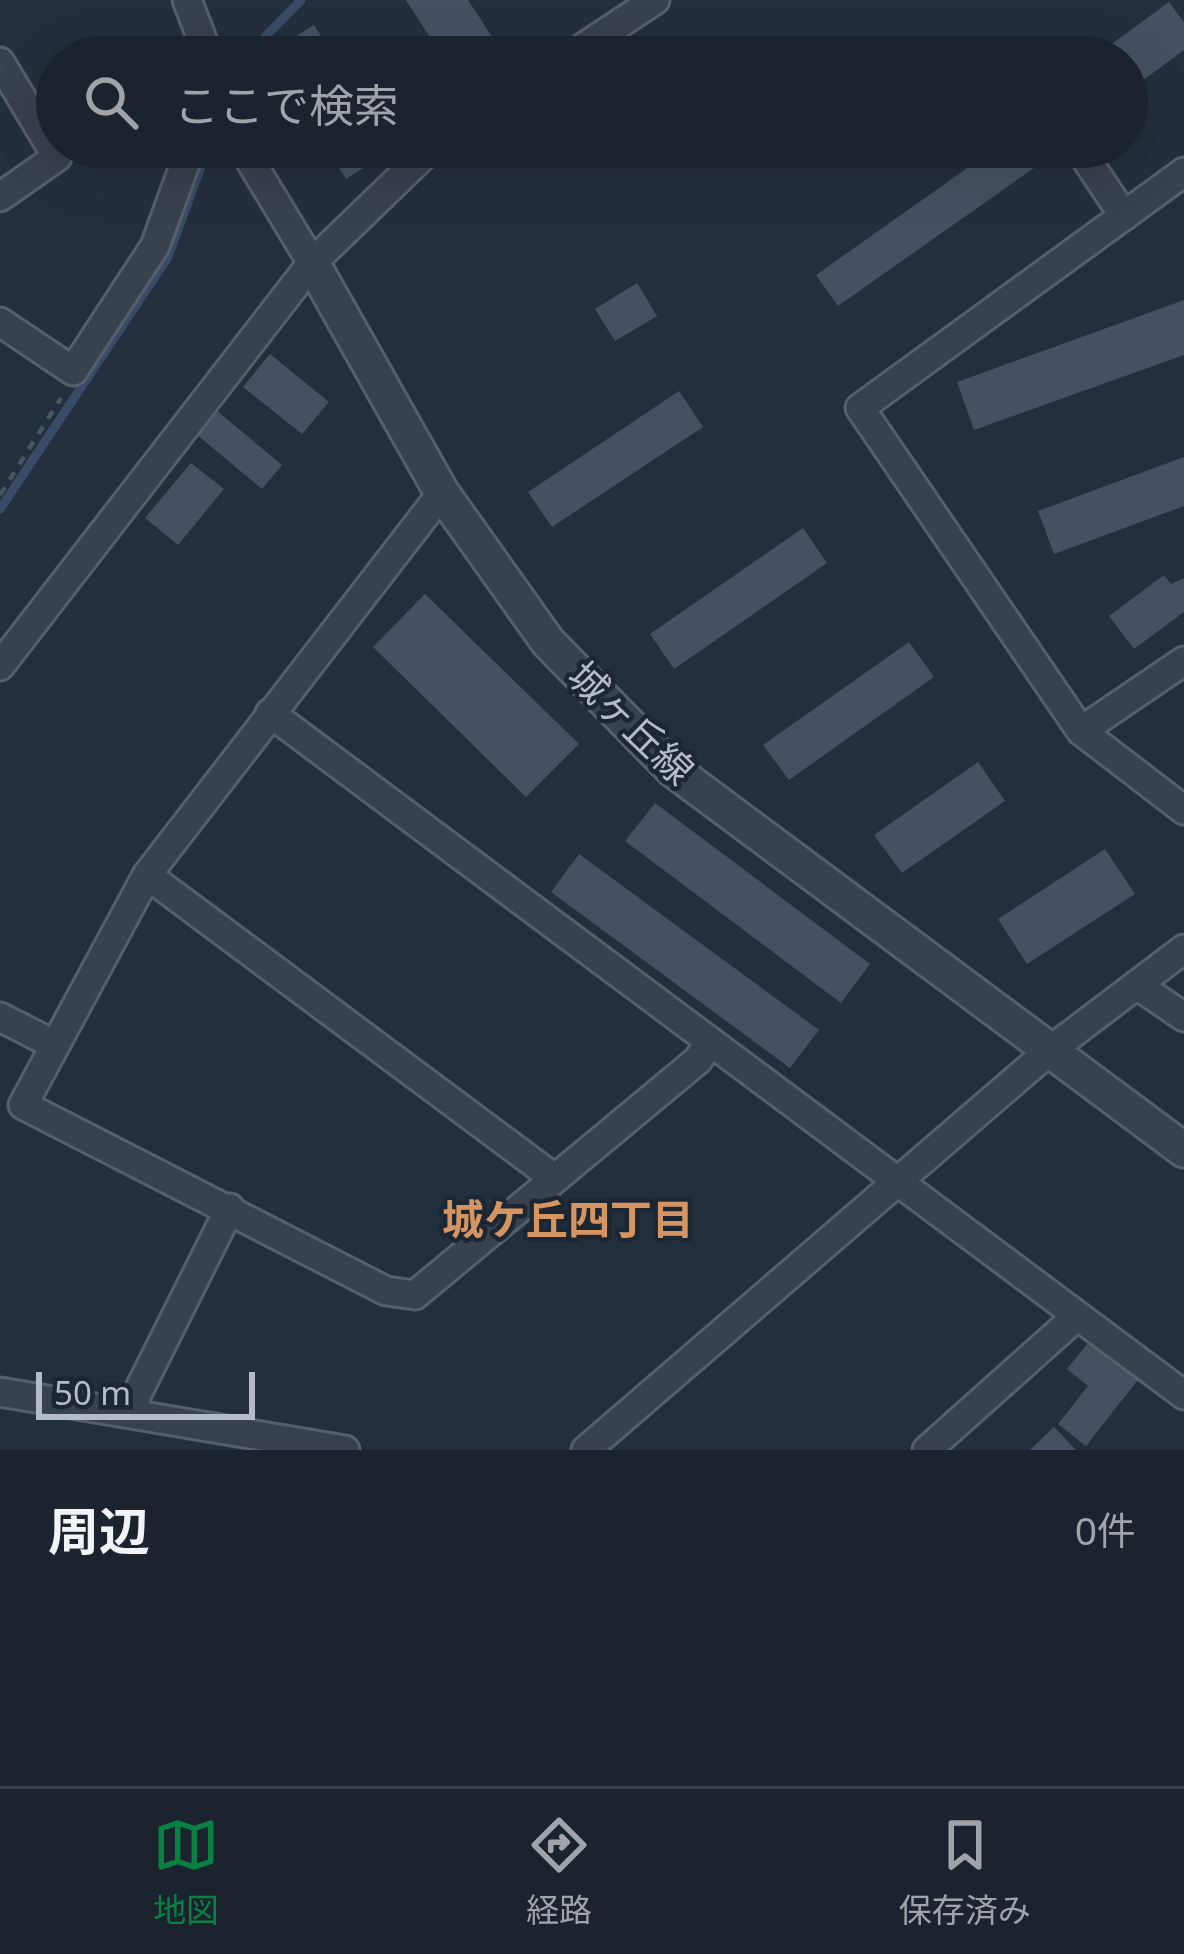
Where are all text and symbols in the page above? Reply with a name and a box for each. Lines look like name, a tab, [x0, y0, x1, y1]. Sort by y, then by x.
search box	[36, 36, 1148, 168]
icon: search	[78, 69, 144, 135]
text: ここで検索	[174, 74, 399, 135]
street label: 城ヶ丘線	[558, 649, 707, 795]
district label: 城ケ丘四丁目	[442, 1190, 694, 1247]
scale bar	[36, 1366, 255, 1419]
text: 50 m	[54, 1370, 131, 1415]
text: 周辺	[48, 1495, 150, 1565]
text: 0件	[1075, 1503, 1136, 1556]
tab: 地図	[153, 1812, 219, 1932]
tab: 経路	[526, 1812, 592, 1932]
tab: 保存済み	[899, 1812, 1031, 1932]

